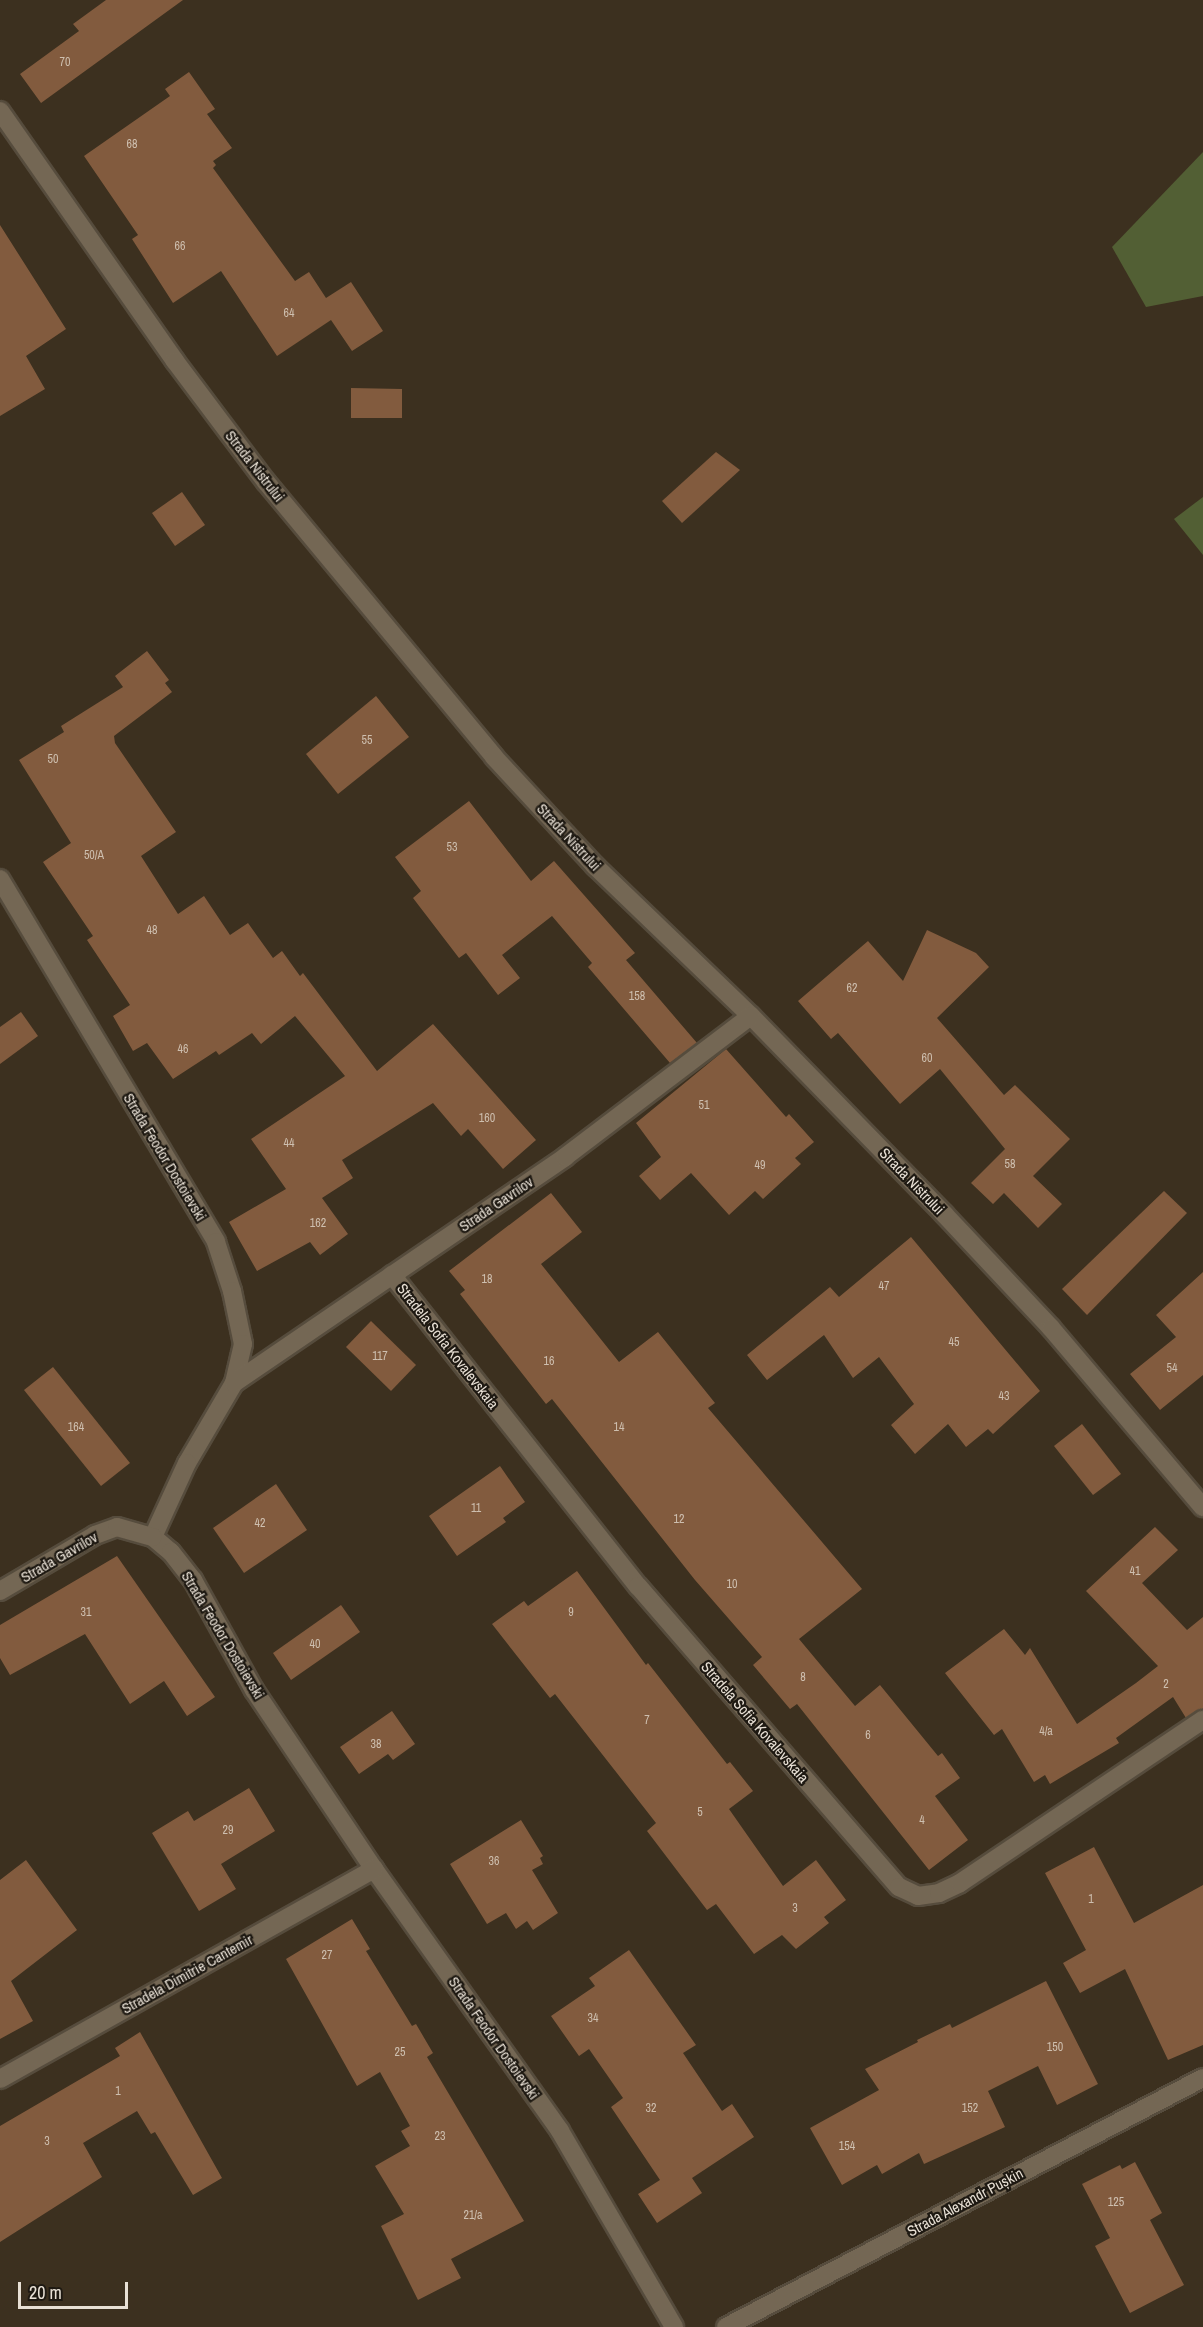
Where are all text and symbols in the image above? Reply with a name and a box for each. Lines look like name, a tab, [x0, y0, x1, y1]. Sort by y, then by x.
house number: 70	[60, 56, 70, 70]
house number: 68	[127, 138, 137, 152]
house number: 66	[175, 240, 185, 254]
house number: 64	[284, 307, 294, 321]
street label: Strada Nistrului	[222, 427, 288, 505]
house number: 55	[362, 734, 372, 748]
house number: 50	[48, 753, 58, 767]
street label: Strada Nistrului	[533, 800, 605, 874]
house number: 53	[447, 841, 457, 855]
house number: 50/A	[84, 849, 104, 863]
house number: 48	[147, 924, 157, 938]
house number: 62	[847, 982, 857, 996]
house number: 158	[629, 990, 645, 1004]
house number: 46	[178, 1043, 188, 1057]
house number: 60	[922, 1052, 932, 1066]
street label: Strada Feodor Dostoievski	[120, 1090, 210, 1224]
house number: 51	[699, 1099, 709, 1113]
house number: 160	[479, 1112, 495, 1126]
house number: 44	[284, 1137, 294, 1151]
street label: Strada Nistrului	[876, 1144, 948, 1218]
house number: 58	[1005, 1158, 1015, 1172]
house number: 49	[755, 1159, 765, 1173]
street label: Strada Gavrilov	[456, 1173, 536, 1235]
house number: 162	[310, 1217, 326, 1231]
house number: 18	[482, 1273, 492, 1287]
street label: Stradela Sofia Kovalevskaia	[393, 1280, 503, 1412]
house number: 47	[879, 1280, 889, 1294]
house number: 45	[949, 1336, 959, 1350]
house number: 117	[372, 1350, 388, 1364]
house number: 16	[544, 1355, 554, 1369]
house number: 54	[1167, 1362, 1177, 1376]
house number: 43	[999, 1390, 1009, 1404]
house number: 164	[68, 1421, 84, 1435]
house number: 14	[614, 1421, 624, 1435]
house number: 11	[471, 1502, 481, 1516]
house number: 12	[674, 1513, 684, 1527]
house number: 42	[255, 1517, 265, 1531]
street label: Strada Gavrilov	[17, 1528, 101, 1586]
house number: 41	[1130, 1565, 1140, 1579]
street label: Strada Feodor Dostoievski	[178, 1568, 268, 1702]
house number: 10	[727, 1578, 737, 1592]
house number: 31	[81, 1606, 91, 1620]
house number: 9	[568, 1606, 574, 1620]
house number: 40	[310, 1638, 320, 1652]
street label: Stradela Sofia Kovalevskaia	[698, 1658, 812, 1786]
house number: 8	[800, 1671, 806, 1685]
house number: 2	[1163, 1678, 1169, 1692]
house number: 7	[644, 1714, 650, 1728]
house number: 4/a	[1039, 1725, 1053, 1739]
house number: 6	[865, 1729, 871, 1743]
house number: 38	[371, 1738, 381, 1752]
house number: 5	[697, 1806, 703, 1820]
house number: 4	[919, 1814, 925, 1828]
house number: 29	[223, 1824, 233, 1838]
house number: 36	[489, 1855, 499, 1869]
house number: 1	[1088, 1893, 1094, 1907]
house number: 3	[792, 1902, 798, 1916]
street label: Stradela Dimitrie Cantemir	[118, 1931, 256, 2017]
house number: 27	[322, 1949, 332, 1963]
street label: Strada Feodor Dostoievski	[445, 1973, 543, 2103]
house number: 34	[588, 2012, 598, 2026]
house number: 150	[1047, 2041, 1063, 2055]
house number: 25	[395, 2046, 405, 2060]
house number: 1	[115, 2085, 121, 2099]
house number: 32	[646, 2102, 656, 2116]
house number: 152	[962, 2102, 978, 2116]
house number: 23	[435, 2130, 445, 2144]
house number: 3	[44, 2135, 50, 2149]
house number: 154	[839, 2140, 855, 2154]
street label: Strada Alexandr Pușkin	[904, 2164, 1026, 2240]
house number: 125	[1108, 2196, 1124, 2210]
house number: 21/a	[463, 2209, 483, 2223]
scale bar	[21, 2270, 130, 2308]
text: 20 m	[29, 2280, 62, 2305]

